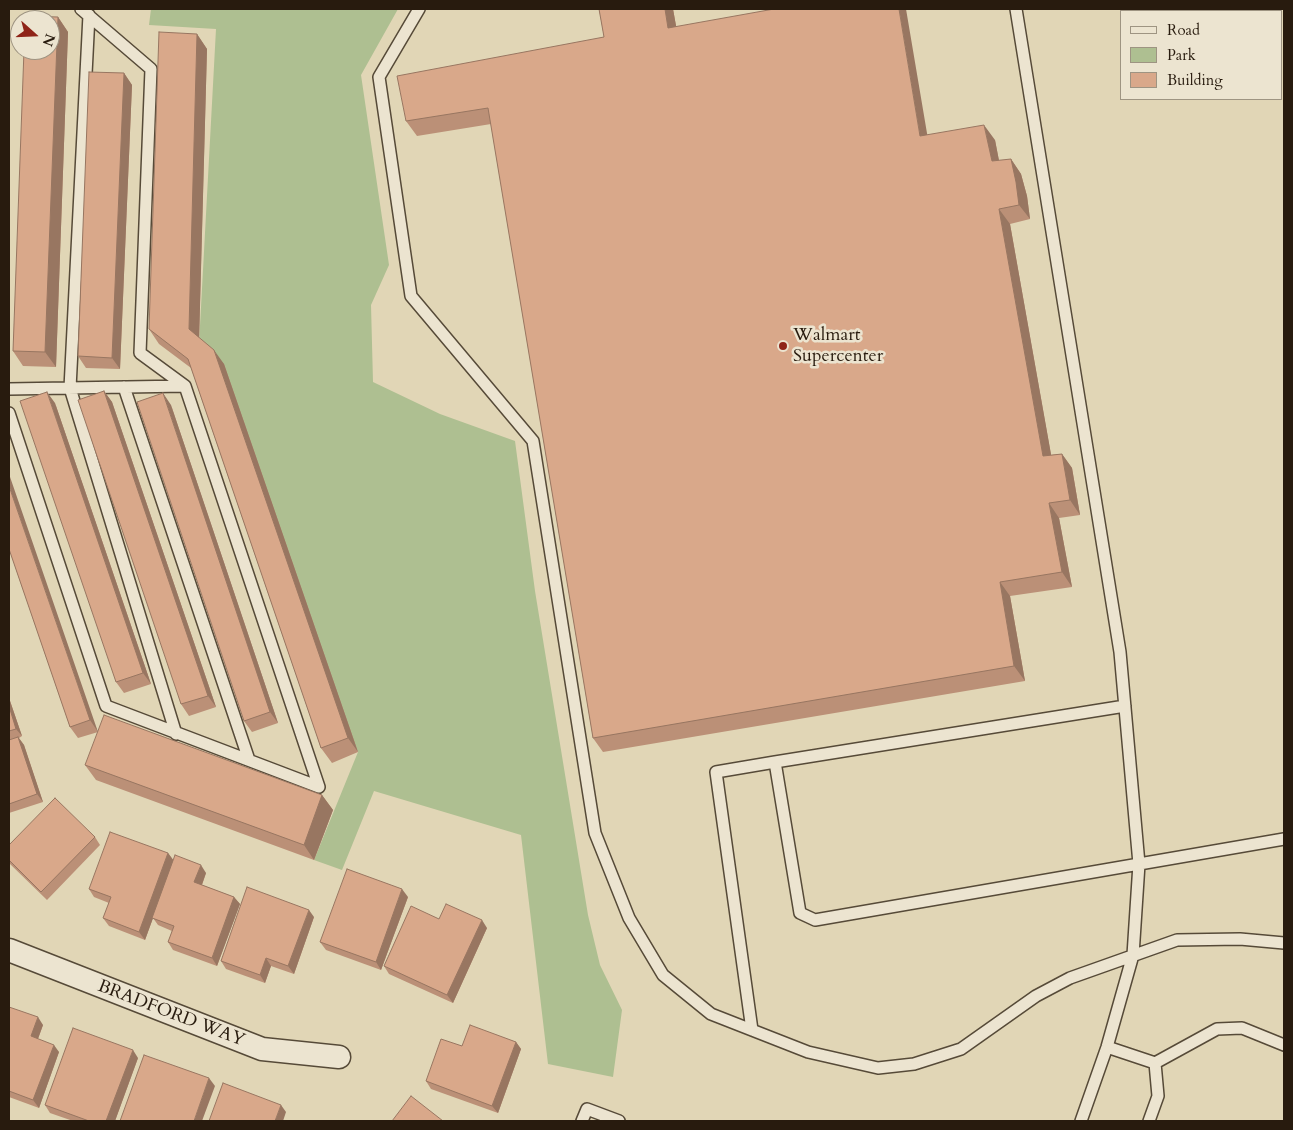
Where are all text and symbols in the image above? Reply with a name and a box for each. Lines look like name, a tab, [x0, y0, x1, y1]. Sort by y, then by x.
north arrow	[10, 10, 60, 60]
legend	[1120, 10, 1283, 100]
text: Road	[1167, 20, 1200, 40]
text: N	[38, 31, 60, 49]
text: Park	[1167, 45, 1196, 65]
text: Building	[1167, 70, 1223, 90]
place label: Walmart Supercenter	[793, 325, 883, 368]
marker: Walmart Supercenter	[777, 340, 789, 352]
street label: BRADFORD WAY	[94, 976, 248, 1052]

